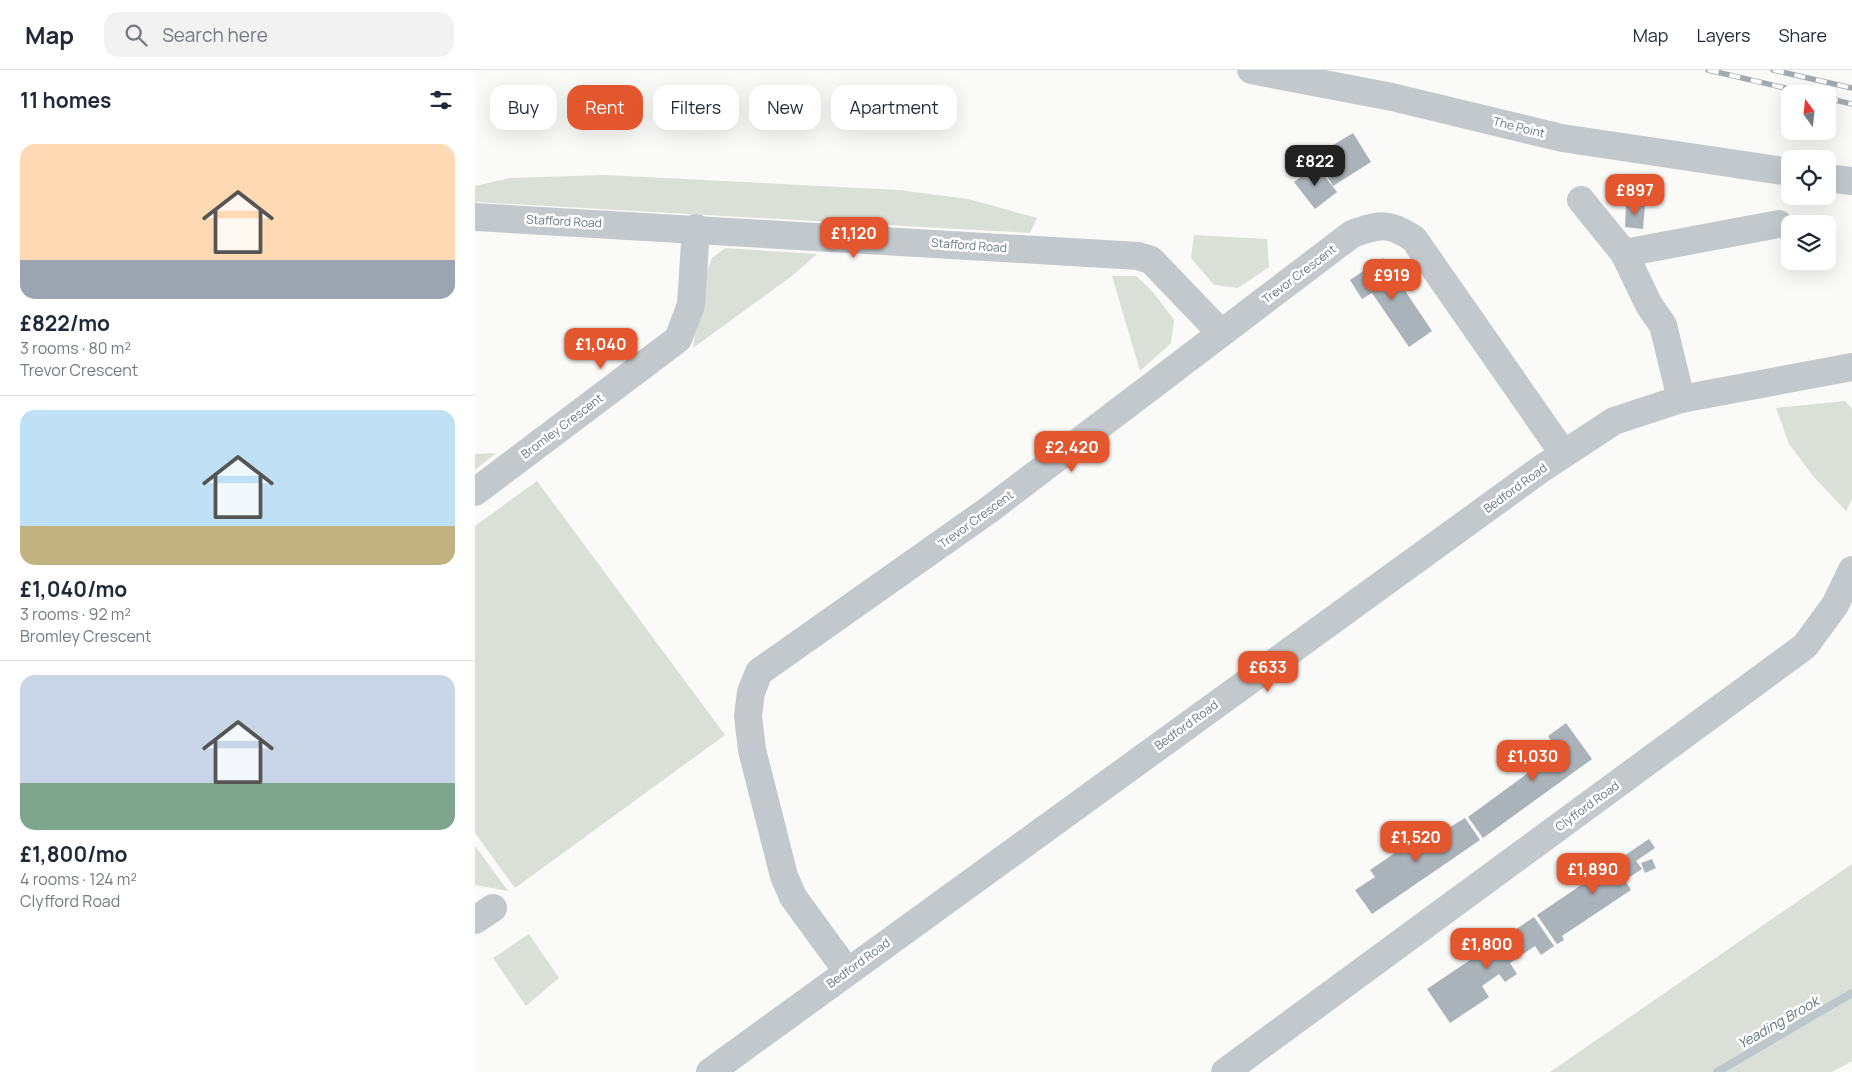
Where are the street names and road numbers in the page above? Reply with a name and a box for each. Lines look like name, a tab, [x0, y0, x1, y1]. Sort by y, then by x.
street label: The Point	[1491, 112, 1547, 142]
street label: Stafford Road	[526, 211, 602, 231]
street label: Stafford Road	[931, 234, 1007, 256]
street label: Trevor Crescent	[1259, 240, 1340, 307]
street label: Bromley Crescent	[518, 389, 607, 462]
street label: Bedford Road	[1480, 459, 1550, 517]
street label: Trevor Crescent	[935, 486, 1017, 552]
street label: Bedford Road	[1151, 696, 1221, 754]
street label: Clyfford Road	[1552, 777, 1622, 835]
street label: Bedford Road	[823, 934, 893, 992]

